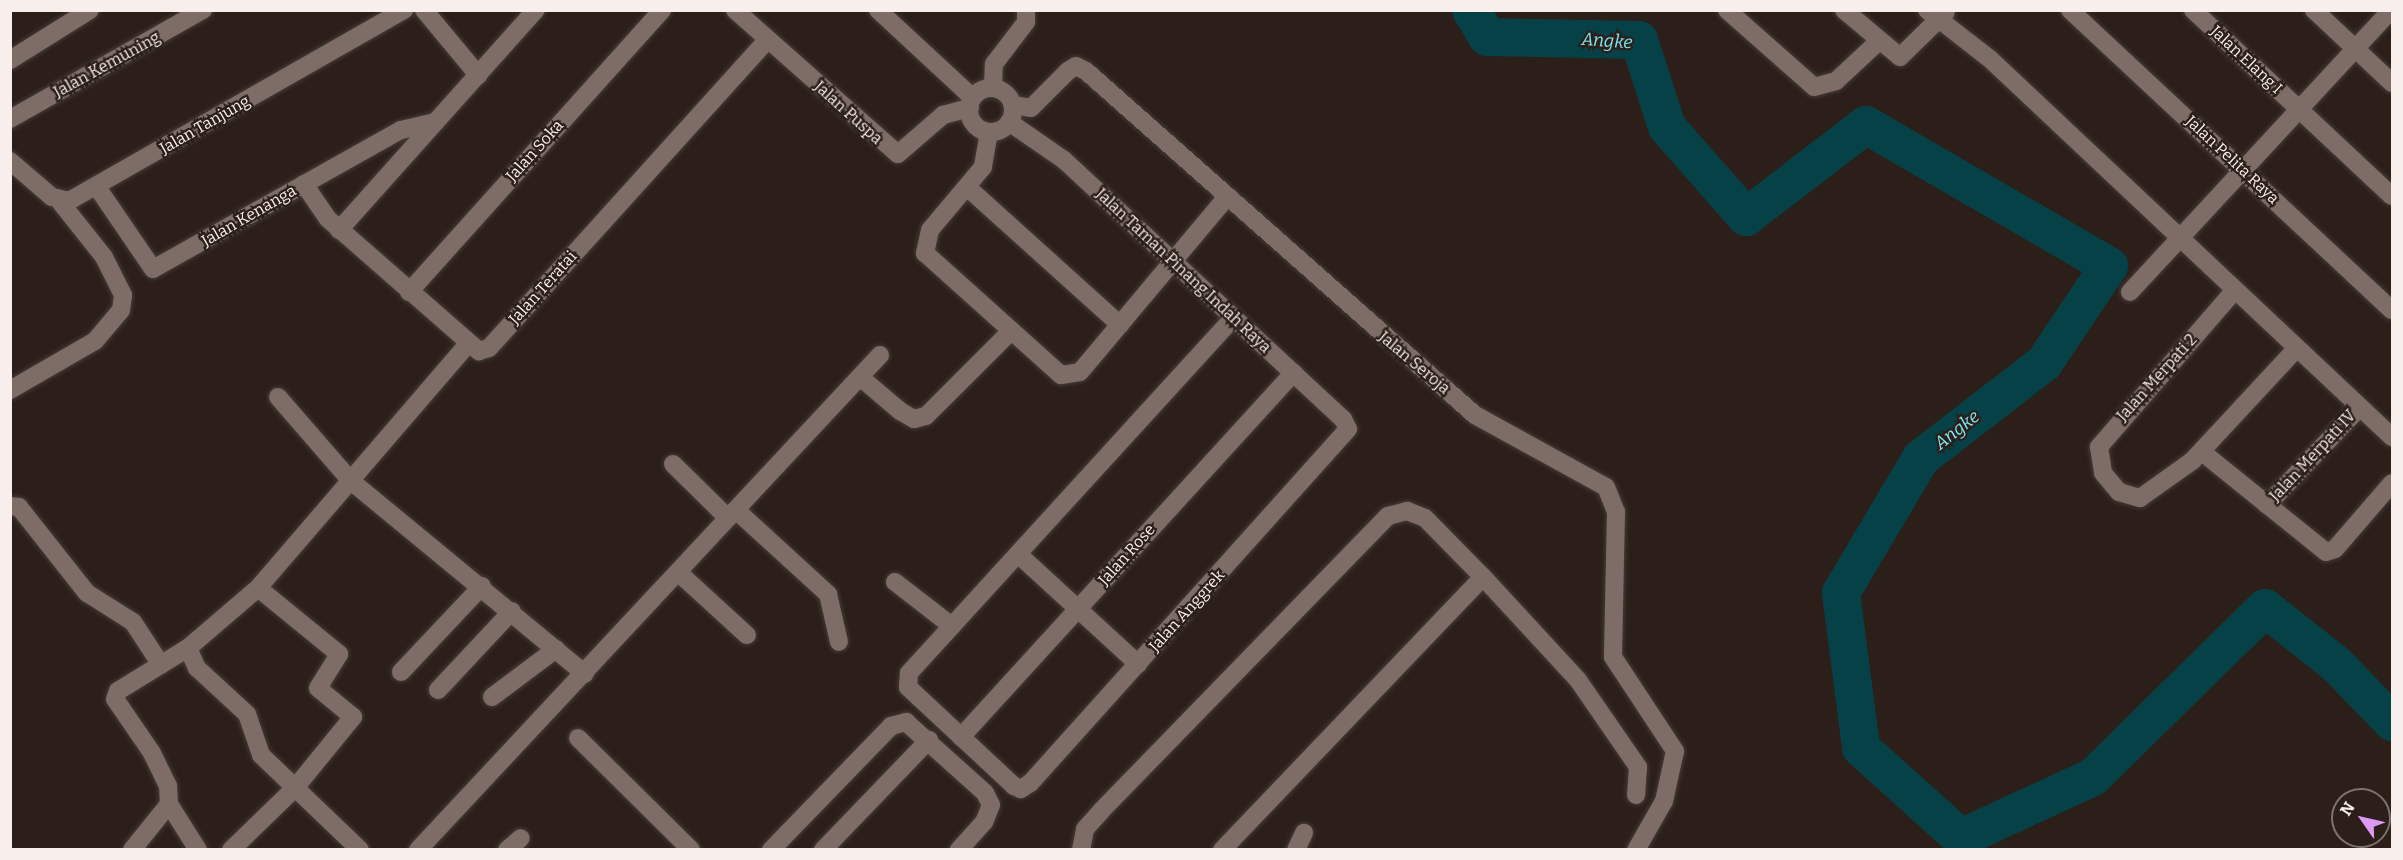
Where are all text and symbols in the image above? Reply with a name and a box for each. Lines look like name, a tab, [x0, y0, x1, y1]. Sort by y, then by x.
street label: Jalan Elang I	[2206, 22, 2286, 98]
street label: Jalan Kemuning	[50, 28, 164, 102]
water label: Angke	[1581, 28, 1633, 54]
street label: Jalan Puspa	[810, 77, 886, 149]
street label: Jalan Tanjung	[157, 91, 253, 159]
street label: Jalan Pelita Raya	[2181, 112, 2283, 208]
street label: Jalan Soka	[502, 116, 568, 186]
street label: Jalan Kenanga	[198, 181, 300, 251]
street label: Jalan Taman Pinang Indah Raya	[1091, 185, 1275, 357]
street label: Jalan Teratai	[505, 247, 581, 329]
street label: Jalan Seroja	[1374, 328, 1454, 398]
street label: Jalan Merpati 2	[2113, 331, 2201, 425]
water label: Angke	[1930, 406, 1984, 454]
street label: Jalan Merpati IV	[2266, 406, 2360, 506]
street label: Jalan Rose	[1094, 520, 1160, 590]
street label: Jalan Anggrek	[1145, 566, 1229, 656]
north arrow	[2331, 788, 2391, 848]
text: N	[2336, 798, 2359, 819]

